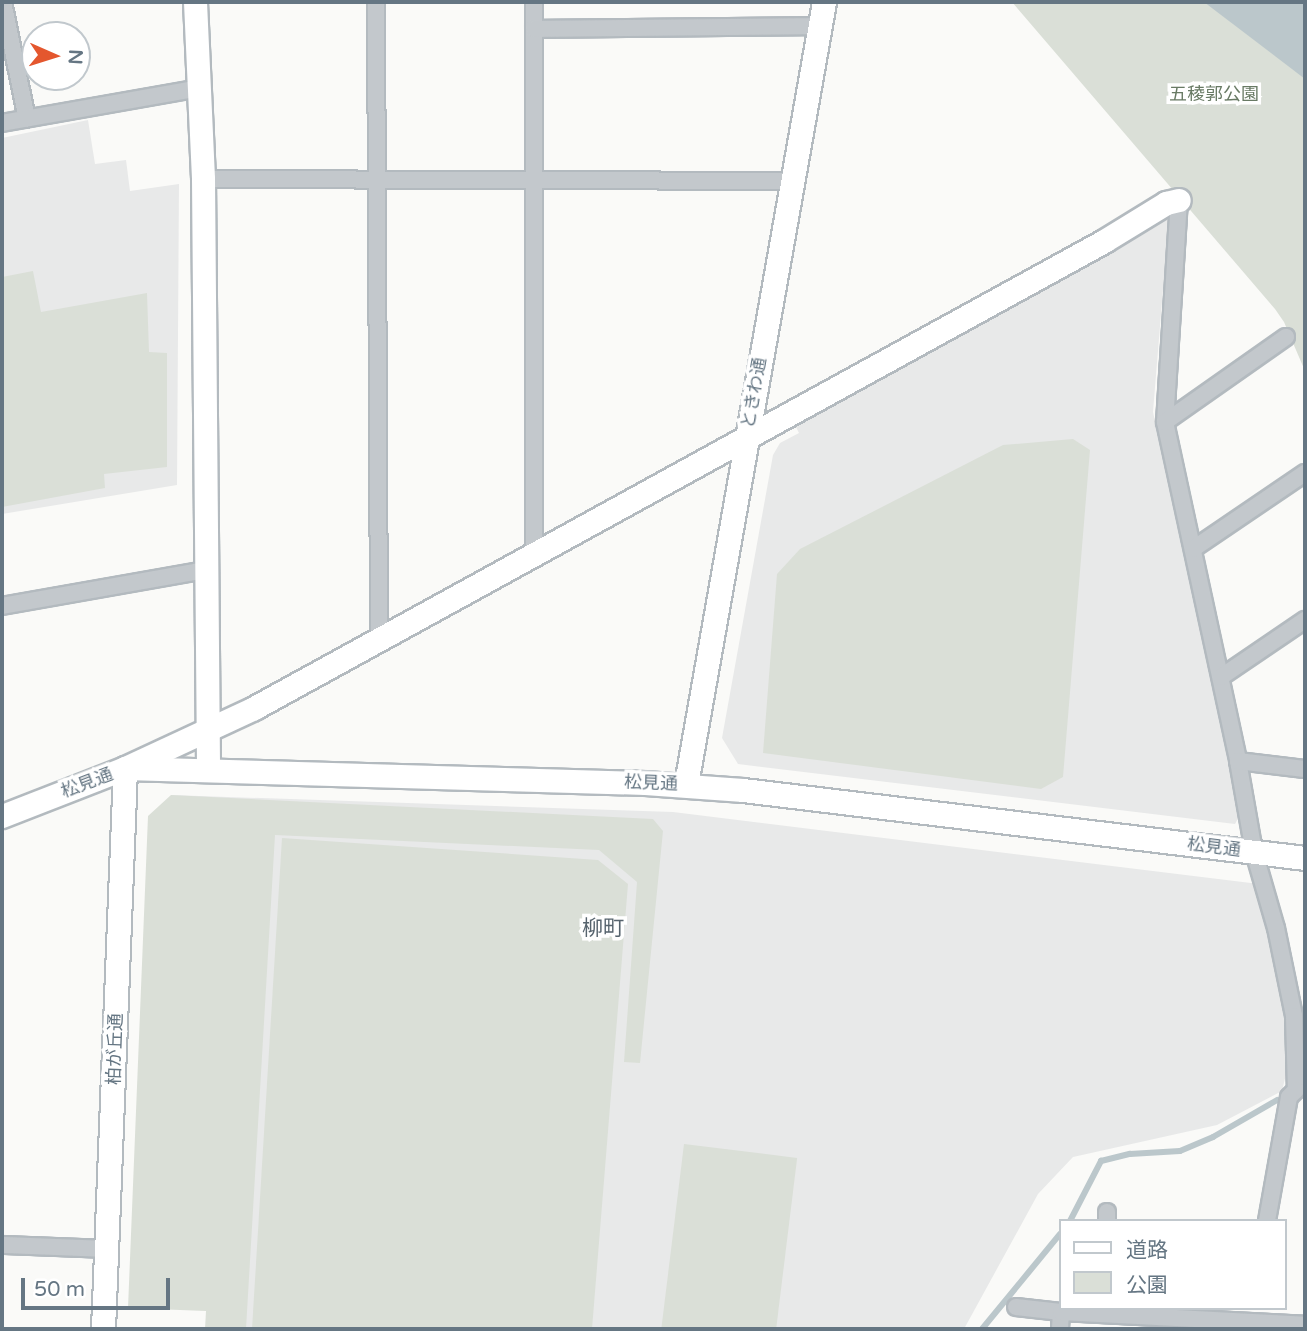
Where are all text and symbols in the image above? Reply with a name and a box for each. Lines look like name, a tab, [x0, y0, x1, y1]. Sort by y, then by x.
north arrow	[21, 21, 91, 91]
text: N	[64, 49, 86, 65]
park label: 五稜郭公園	[1169, 83, 1259, 105]
street label: ときわ通	[737, 356, 771, 430]
street label: 松見通	[58, 763, 116, 803]
street label: 松見通	[624, 771, 678, 795]
street label: 松見通	[1186, 833, 1242, 861]
district label: 柳町	[582, 916, 624, 942]
street label: 柏が丘通	[103, 1013, 127, 1085]
legend	[1058, 1219, 1286, 1310]
text: 道路	[1126, 1238, 1168, 1263]
scale bar	[24, 1264, 173, 1308]
text: 公園	[1126, 1273, 1168, 1298]
text: 50 m	[34, 1277, 85, 1302]

